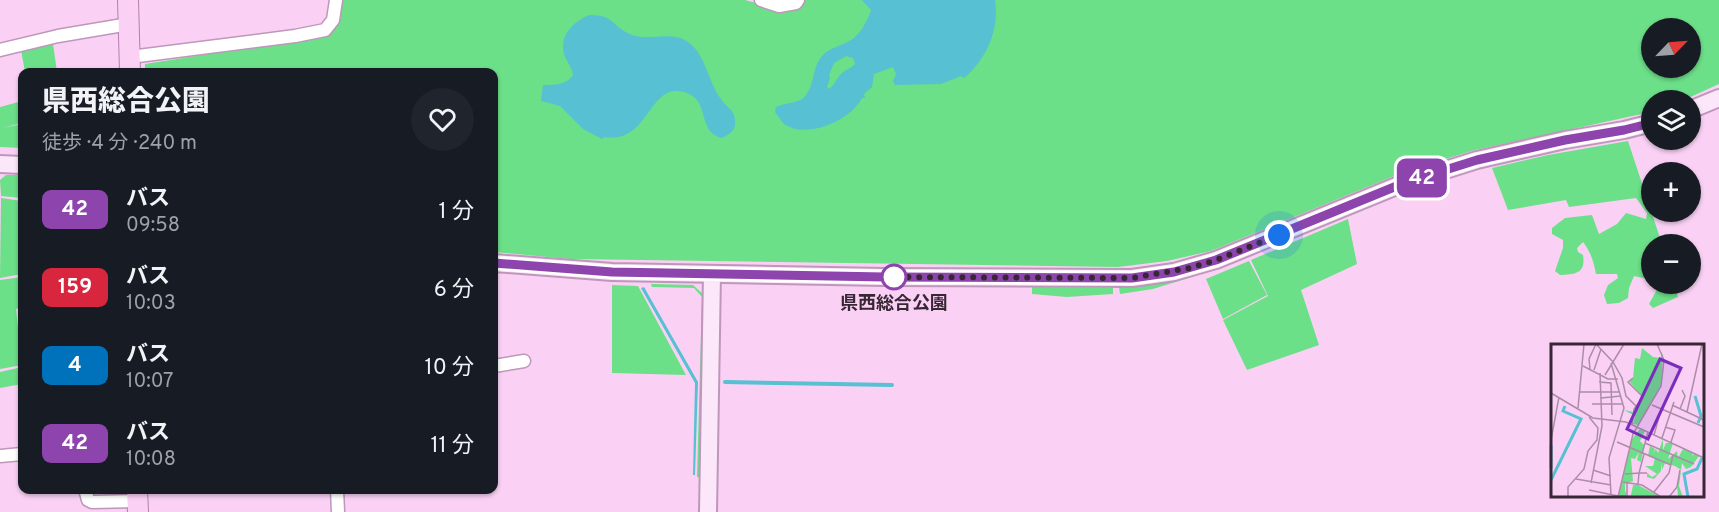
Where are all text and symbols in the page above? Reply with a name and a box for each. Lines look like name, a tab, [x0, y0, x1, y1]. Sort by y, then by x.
north arrow	[1641, 18, 1701, 78]
map controls	[1641, 18, 1701, 294]
text: 県西総合公園	[42, 85, 210, 121]
button: heart	[411, 88, 474, 151]
button: layers	[1641, 90, 1701, 150]
text: 徒歩 · 4 分 · 240 m	[42, 131, 197, 157]
line badge: 42	[1395, 158, 1449, 198]
button: +	[1641, 162, 1701, 222]
text: 42	[1409, 165, 1435, 192]
text: バス	[126, 186, 170, 213]
text: 42	[62, 196, 88, 223]
text: 1 分	[439, 199, 474, 226]
text: 09:58	[126, 213, 180, 239]
your location	[1264, 220, 1294, 250]
button: −	[1641, 234, 1701, 294]
text: バス	[126, 264, 170, 291]
marker: 県西総合公園	[881, 264, 907, 290]
text: 159	[58, 274, 92, 301]
text: 6 分	[434, 277, 474, 304]
text: 10:03	[126, 291, 176, 317]
place label: 県西総合公園	[840, 293, 948, 316]
text: バス	[126, 342, 170, 369]
inset map	[1551, 344, 1704, 497]
text: 4	[68, 352, 82, 379]
text: 10 分	[425, 355, 474, 382]
text: 10:07	[126, 369, 173, 395]
text: バス	[126, 420, 170, 447]
text: 42	[62, 430, 88, 457]
text: 11 分	[430, 433, 474, 460]
text: 10:08	[126, 447, 176, 473]

